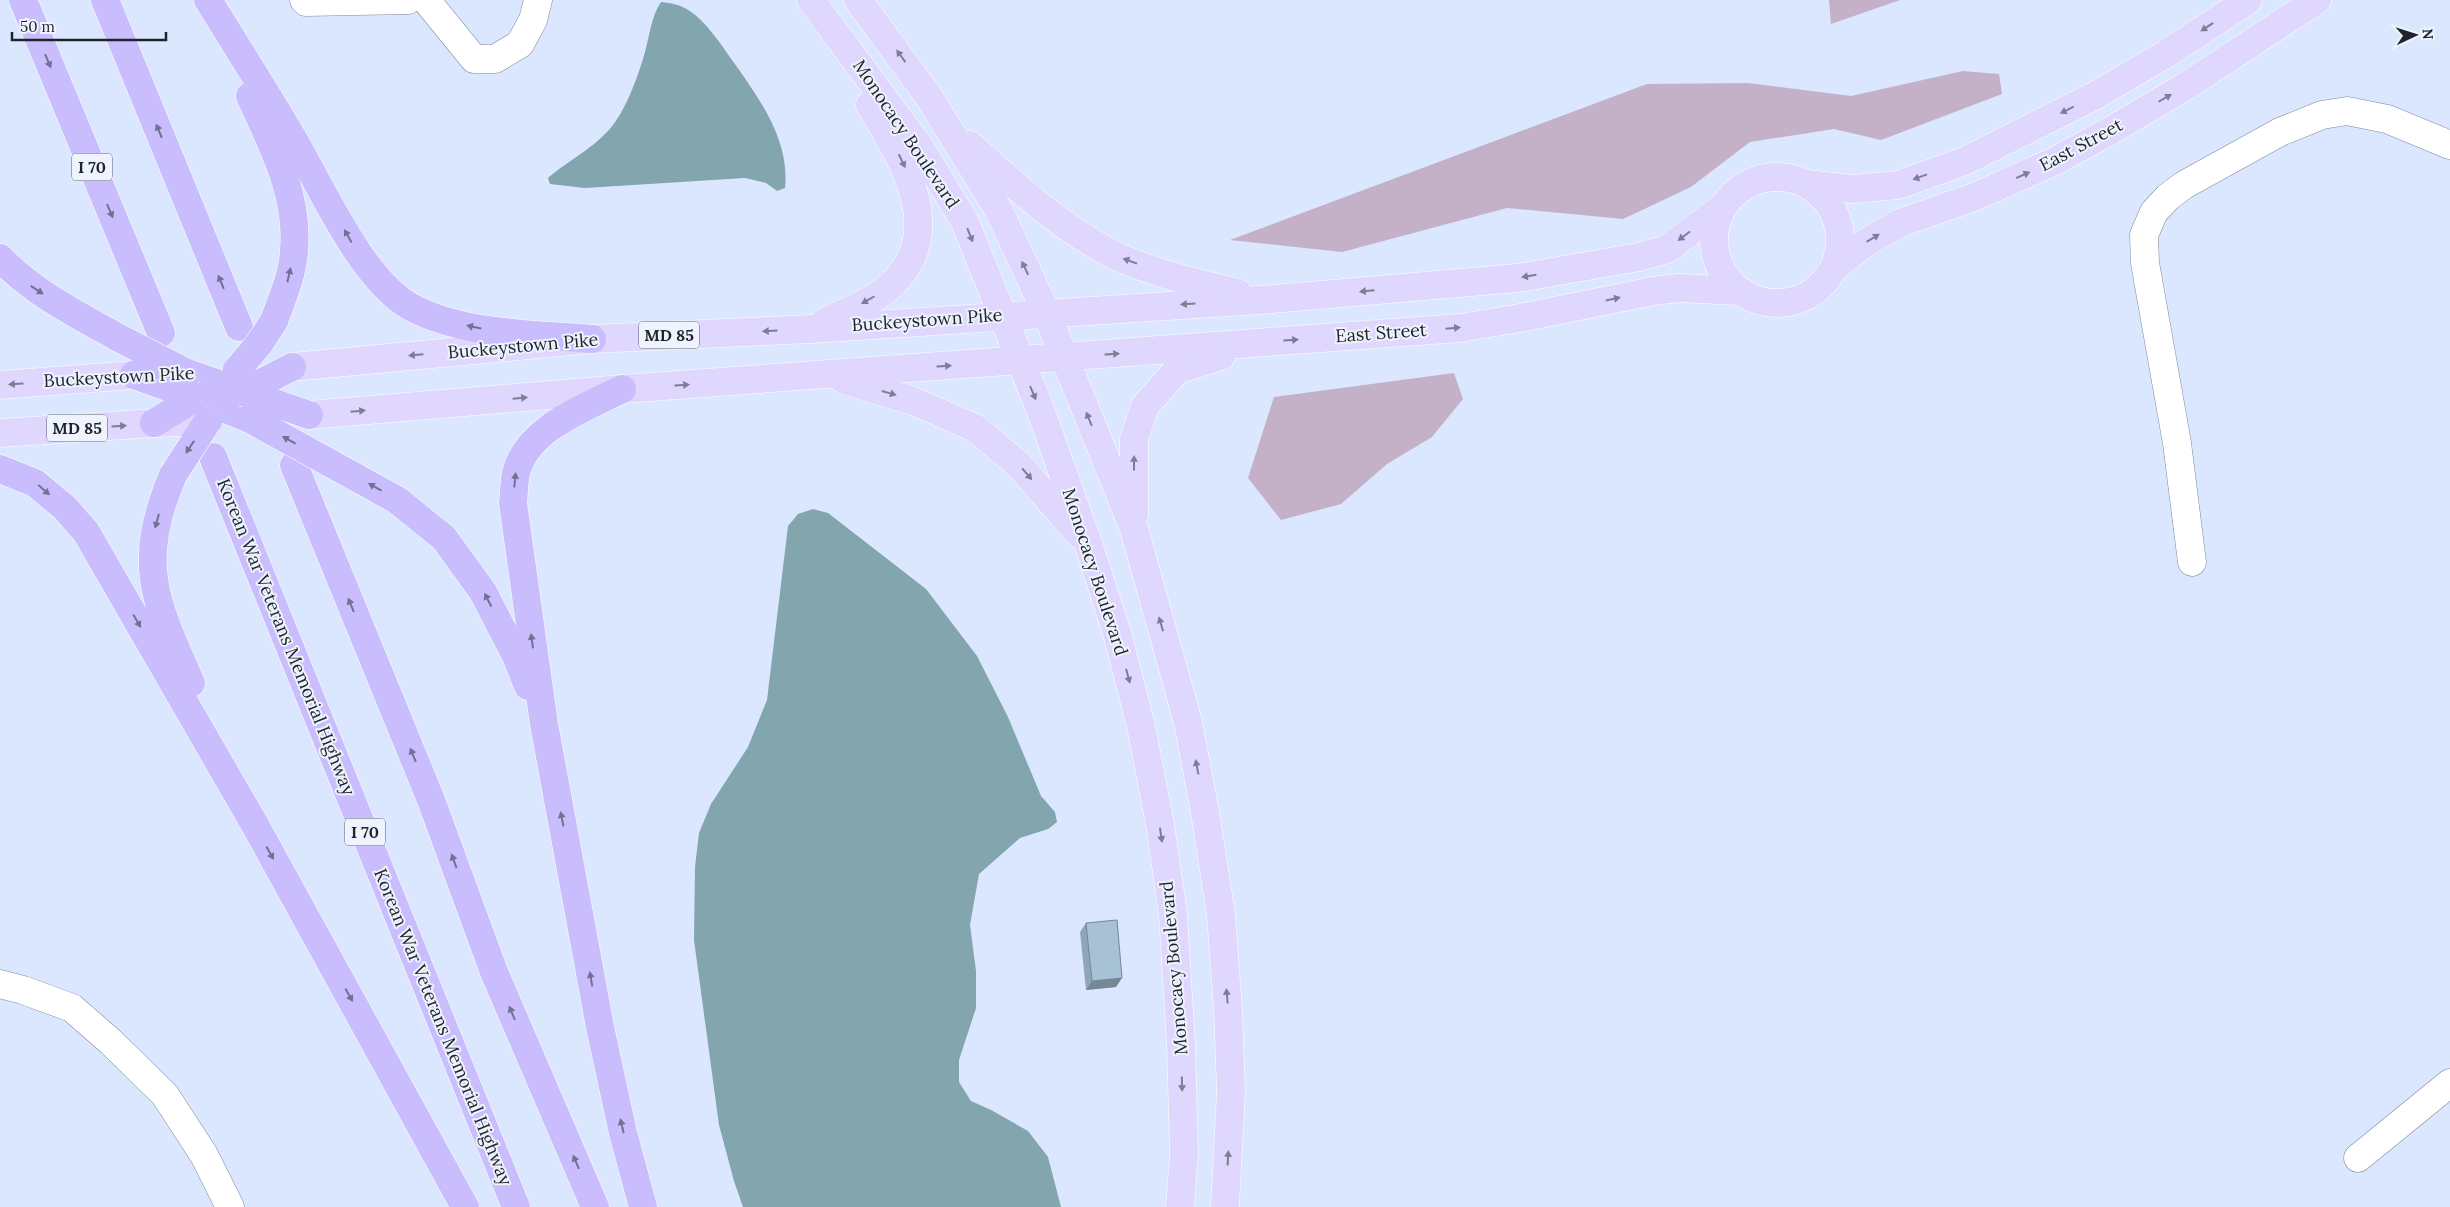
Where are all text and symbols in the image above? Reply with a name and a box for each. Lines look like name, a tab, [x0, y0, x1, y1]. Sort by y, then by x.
scale bar	[12, 10, 166, 42]
north arrow	[2390, 10, 2440, 60]
text: 50 m	[20, 17, 55, 36]
one-way arrow	[2200, 22, 2214, 32]
text: N	[2419, 28, 2437, 40]
one-way arrow	[896, 49, 906, 63]
one-way arrow	[45, 54, 53, 68]
street label: Monocacy Boulevard	[848, 55, 965, 213]
one-way arrow	[2159, 94, 2172, 103]
one-way arrow	[2060, 106, 2075, 114]
street label: East Street	[2035, 113, 2127, 176]
one-way arrow	[155, 123, 163, 138]
road number: I 70	[72, 154, 112, 180]
one-way arrow	[898, 154, 906, 168]
one-way arrow	[2016, 171, 2030, 179]
one-way arrow	[1912, 173, 1927, 181]
one-way arrow	[107, 204, 115, 218]
one-way arrow	[344, 228, 352, 243]
one-way arrow	[966, 228, 974, 243]
one-way arrow	[1677, 231, 1691, 241]
one-way arrow	[1867, 234, 1880, 243]
one-way arrow	[1123, 257, 1138, 264]
one-way arrow	[1021, 261, 1029, 275]
one-way arrow	[285, 267, 293, 282]
one-way arrow	[1521, 272, 1537, 280]
one-way arrow	[216, 274, 224, 289]
one-way arrow	[30, 285, 43, 295]
one-way arrow	[1359, 287, 1375, 295]
one-way arrow	[1606, 295, 1621, 303]
one-way arrow	[861, 296, 874, 305]
one-way arrow	[1179, 300, 1195, 308]
street label: Buckeystown Pike	[851, 303, 1003, 336]
street label: East Street	[1334, 318, 1427, 347]
one-way arrow	[466, 322, 482, 330]
road number: MD 85	[639, 322, 699, 348]
one-way arrow	[1446, 324, 1462, 332]
street label: Buckeystown Pike	[447, 327, 599, 364]
one-way arrow	[762, 327, 778, 335]
one-way arrow	[1284, 336, 1300, 344]
one-way arrow	[1104, 350, 1120, 358]
one-way arrow	[408, 352, 424, 360]
street label: Buckeystown Pike	[43, 361, 195, 392]
one-way arrow	[936, 362, 952, 370]
one-way arrow	[7, 380, 23, 388]
one-way arrow	[674, 381, 690, 389]
one-way arrow	[1030, 385, 1038, 400]
one-way arrow	[882, 390, 897, 398]
one-way arrow	[512, 393, 528, 401]
one-way arrow	[350, 407, 366, 415]
one-way arrow	[1085, 411, 1093, 426]
road number: MD 85	[47, 414, 107, 442]
one-way arrow	[111, 421, 127, 429]
one-way arrow	[282, 436, 296, 444]
one-way arrow	[185, 441, 194, 454]
one-way arrow	[1130, 454, 1138, 470]
one-way arrow	[1021, 468, 1032, 480]
one-way arrow	[511, 472, 519, 488]
street label: Korean War Veterans Memorial Highway	[212, 475, 361, 799]
one-way arrow	[368, 483, 381, 492]
one-way arrow	[37, 484, 49, 496]
street label: Monocacy Boulevard	[1058, 485, 1133, 659]
one-way arrow	[152, 513, 160, 528]
one-way arrow	[484, 593, 492, 608]
one-way arrow	[347, 597, 355, 612]
one-way arrow	[133, 614, 142, 628]
one-way arrow	[1157, 617, 1165, 632]
one-way arrow	[528, 633, 536, 649]
one-way arrow	[1124, 669, 1132, 684]
one-way arrow	[408, 748, 416, 762]
one-way arrow	[1192, 759, 1200, 775]
one-way arrow	[557, 811, 565, 827]
road number: I 70	[345, 819, 385, 846]
one-way arrow	[1158, 828, 1166, 844]
one-way arrow	[266, 847, 275, 860]
one-way arrow	[450, 854, 457, 869]
street label: Korean War Veterans Memorial Highway	[369, 865, 518, 1189]
street label: Monocacy Boulevard	[1154, 880, 1193, 1056]
one-way arrow	[587, 971, 595, 987]
one-way arrow	[345, 988, 353, 1003]
one-way arrow	[1223, 988, 1231, 1004]
one-way arrow	[508, 1005, 516, 1020]
one-way arrow	[1179, 1076, 1187, 1092]
one-way arrow	[618, 1118, 626, 1134]
one-way arrow	[1224, 1150, 1232, 1166]
one-way arrow	[572, 1155, 580, 1169]

